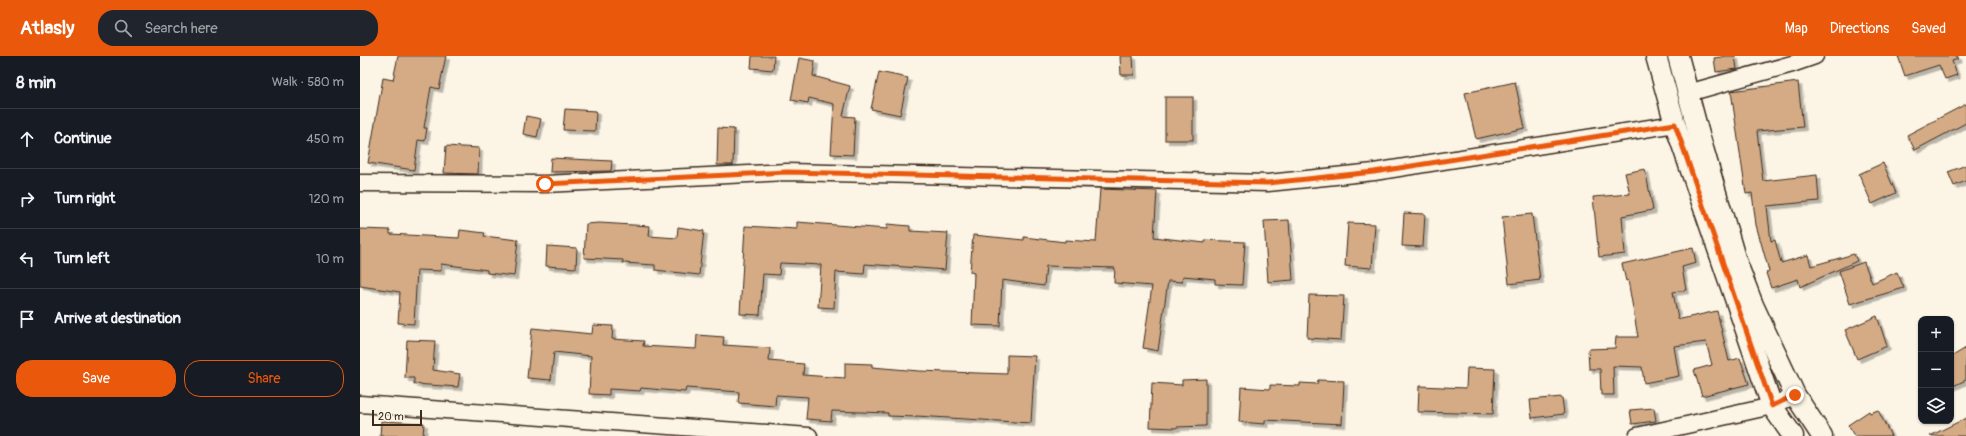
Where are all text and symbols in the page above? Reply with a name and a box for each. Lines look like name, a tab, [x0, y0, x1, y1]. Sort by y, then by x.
search box	[98, 10, 378, 46]
text: Atlasly	[20, 16, 74, 40]
icon: search	[112, 17, 134, 39]
text: Search here	[144, 19, 218, 38]
text: Map	[1785, 20, 1808, 37]
text: Directions	[1830, 20, 1889, 37]
text: Saved	[1911, 20, 1946, 37]
text: 8 min	[16, 72, 56, 93]
text: Walk · 580 m	[272, 74, 344, 90]
icon: ahead	[16, 128, 38, 150]
text: Continue	[54, 129, 112, 148]
text: 450 m	[306, 131, 344, 147]
route start	[536, 175, 554, 193]
icon: right	[16, 188, 38, 210]
text: Turn right	[54, 189, 115, 208]
text: 120 m	[308, 191, 344, 207]
icon: left	[16, 248, 38, 270]
text: Turn left	[54, 249, 110, 268]
text: 10 m	[316, 251, 344, 267]
icon: arrive	[16, 308, 38, 330]
text: Arrive at destination	[54, 309, 181, 328]
map controls	[1918, 316, 1954, 424]
button: +	[1918, 316, 1954, 352]
button: −	[1918, 352, 1954, 388]
button: Save	[16, 360, 176, 397]
button: Share	[184, 360, 344, 397]
route end	[1786, 386, 1804, 404]
button: layers	[1918, 388, 1954, 424]
scale bar	[372, 408, 422, 427]
text: 20 m	[378, 410, 404, 423]

